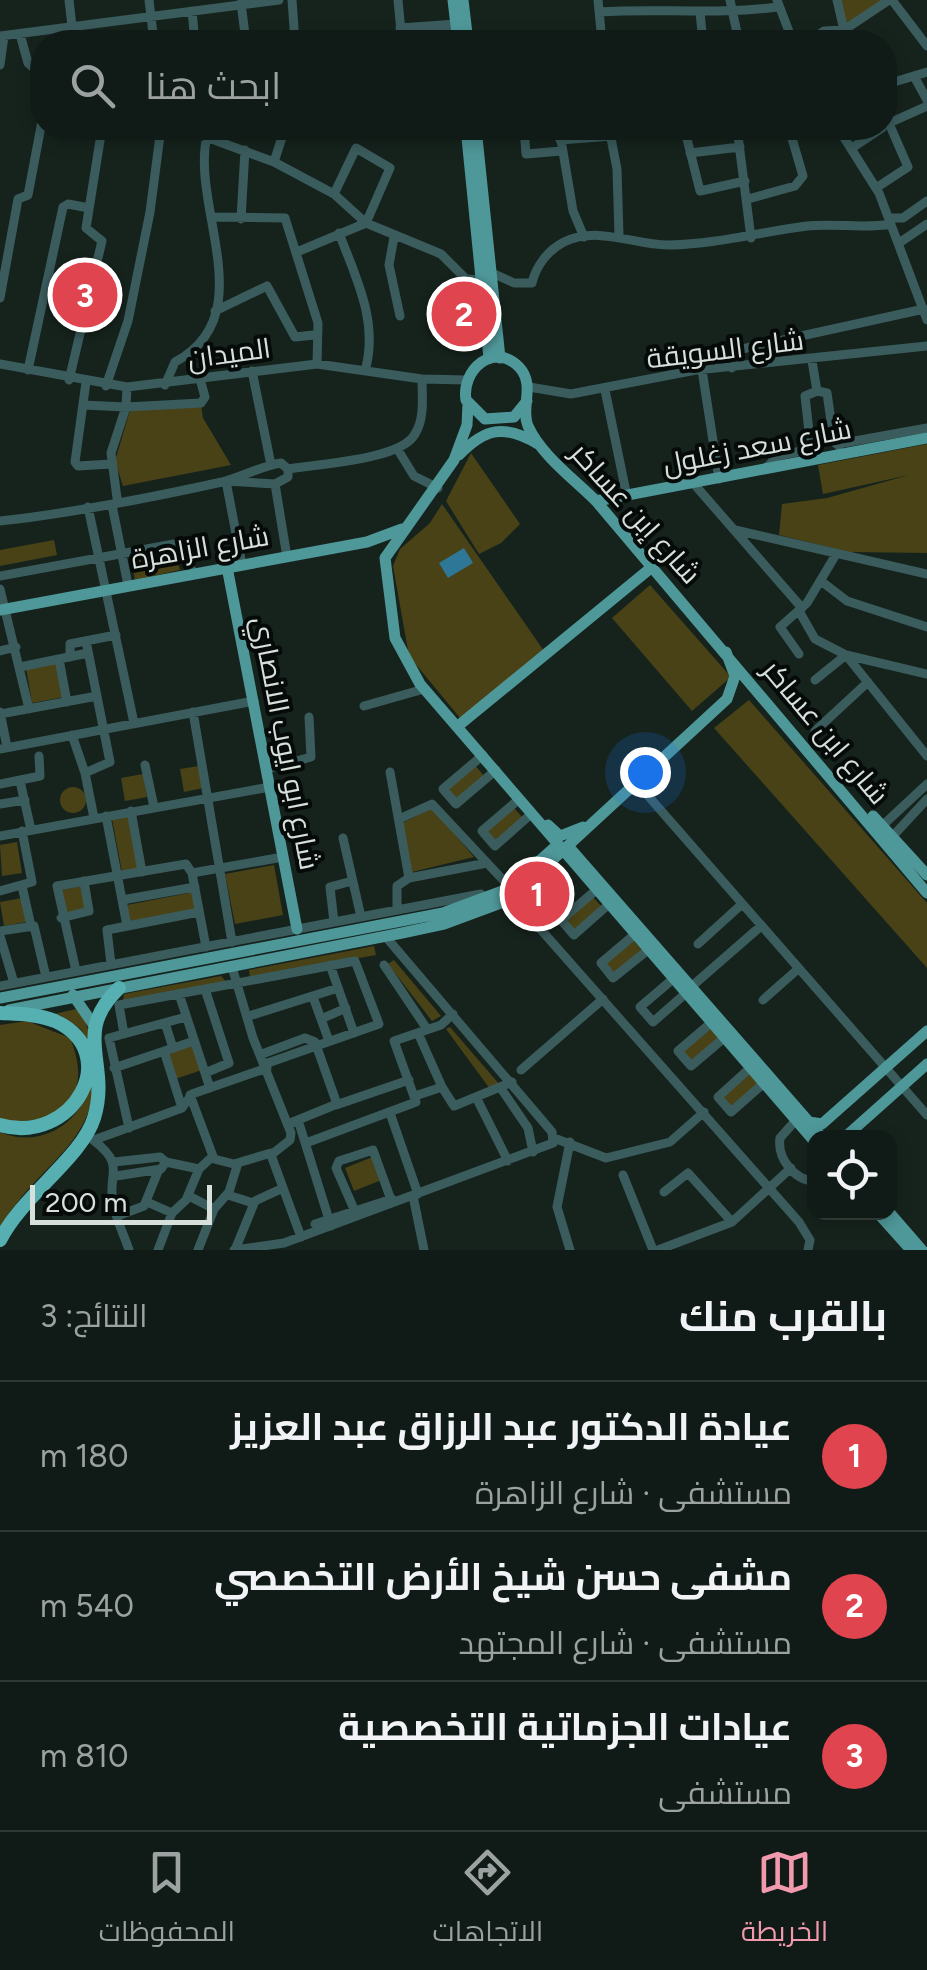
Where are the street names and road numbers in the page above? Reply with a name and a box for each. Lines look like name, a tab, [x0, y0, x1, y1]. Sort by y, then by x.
street label: شارع السويقة	[644, 322, 806, 377]
street label: الميدان	[185, 330, 273, 376]
street label: شارع سعد زغلول	[660, 411, 855, 483]
street label: شارع إبن عساكر	[561, 434, 708, 592]
street label: شارع الزاهرة	[128, 518, 272, 578]
street label: شارع ابو ايوب الانصاري	[240, 614, 327, 873]
street label: شارع ابن عساكر	[753, 652, 896, 812]

